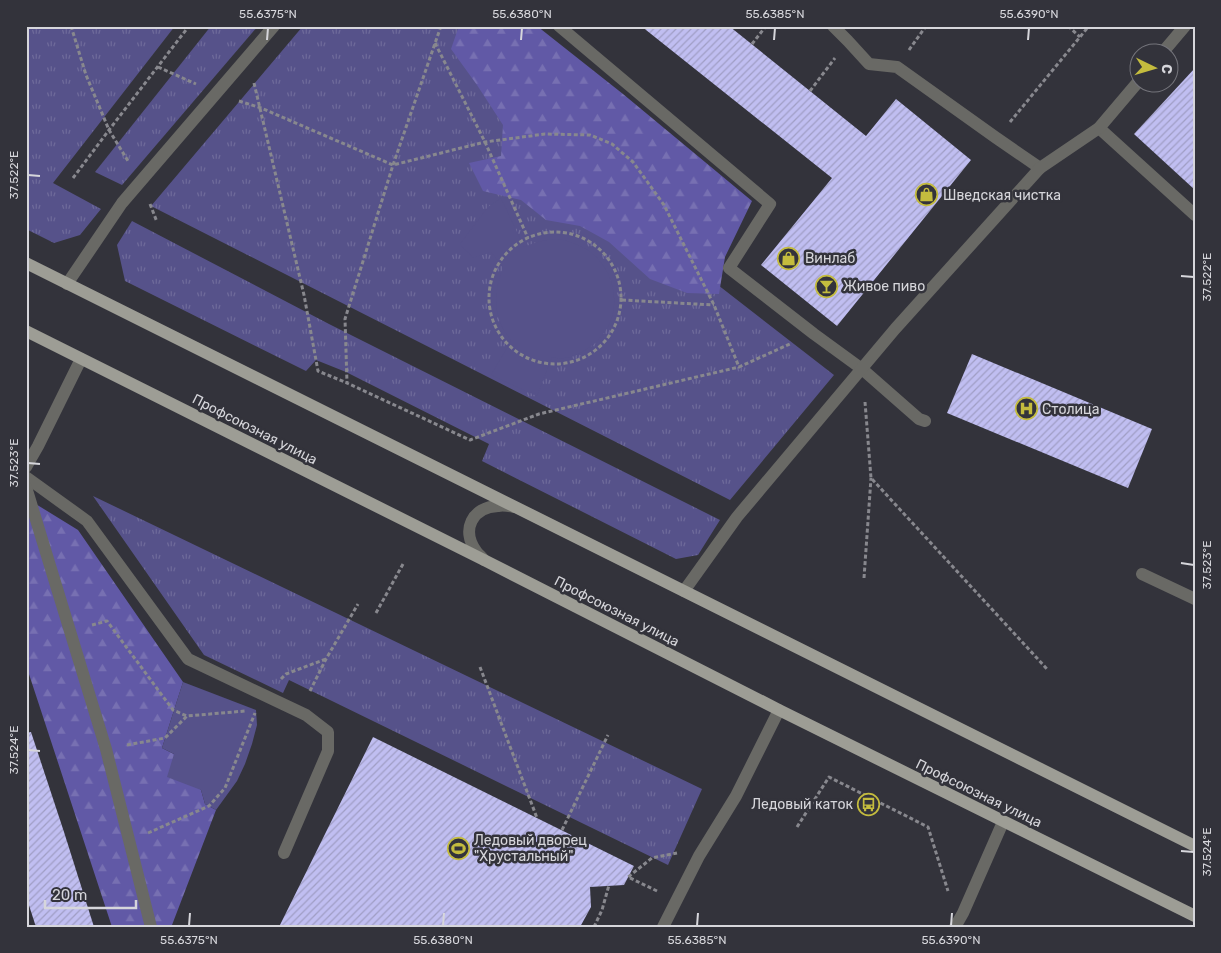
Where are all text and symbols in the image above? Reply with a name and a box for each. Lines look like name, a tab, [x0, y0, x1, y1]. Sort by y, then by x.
text: 55.6375°N	[239, 7, 297, 21]
text: 55.6380°N	[492, 7, 552, 21]
text: 55.6385°N	[745, 7, 805, 21]
text: 55.6390°N	[999, 7, 1059, 21]
north arrow	[1128, 42, 1178, 92]
text: С	[1158, 63, 1175, 75]
text: 37.522°E	[7, 151, 21, 199]
shop icon: Шведская чистка	[915, 183, 939, 207]
place label: Шведская чистка	[943, 187, 1061, 204]
shop icon: Винлаб	[777, 246, 801, 270]
place label: Винлаб	[805, 250, 855, 267]
text: 37.522°E	[1200, 253, 1214, 301]
bar icon: Живое пиво	[815, 274, 839, 298]
place label: Живое пиво	[843, 278, 925, 295]
street label: Профсоюзная улица	[189, 391, 320, 468]
hospital icon: Столица	[1014, 397, 1038, 421]
place label: Столица	[1042, 401, 1099, 418]
text: 37.523°E	[7, 439, 21, 487]
text: 37.523°E	[1200, 541, 1214, 589]
street label: Профсоюзная улица	[551, 573, 682, 650]
text: 37.524°E	[7, 725, 21, 775]
street label: Профсоюзная улица	[913, 756, 1045, 831]
bus stop icon: Ледовый каток	[857, 792, 881, 816]
place label: Ледовый каток	[751, 796, 853, 813]
text: 37.524°E	[1200, 827, 1214, 877]
place label: Ледовый дворец "Хрустальный"	[474, 832, 587, 865]
sports icon: Ледовый дворец "Хрустальный"	[446, 836, 470, 860]
scale bar	[45, 878, 136, 910]
text: 20 m	[52, 886, 87, 904]
text: 55.6375°N	[160, 933, 218, 947]
text: 55.6380°N	[413, 933, 473, 947]
text: 55.6385°N	[667, 933, 727, 947]
text: 55.6390°N	[921, 933, 981, 947]

